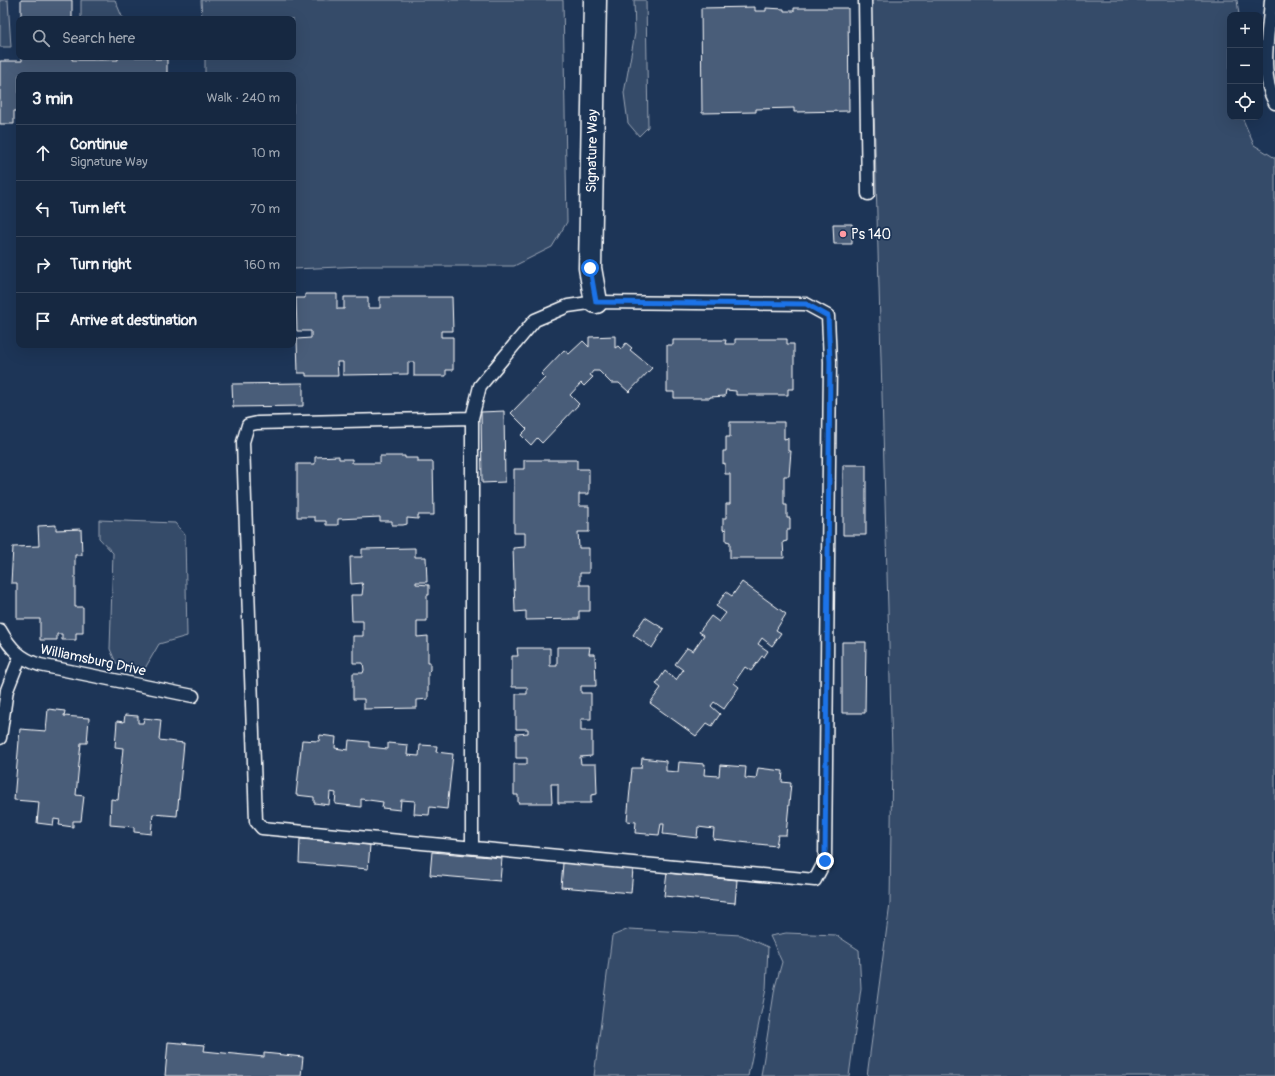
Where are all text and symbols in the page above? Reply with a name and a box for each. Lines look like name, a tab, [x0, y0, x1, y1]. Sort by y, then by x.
map controls	[1227, 12, 1263, 120]
button: +	[1227, 12, 1263, 48]
search box	[16, 16, 296, 60]
icon: search	[30, 27, 52, 49]
text: Search here	[62, 29, 135, 48]
button: −	[1227, 48, 1263, 84]
button: locate	[1227, 84, 1263, 120]
text: 3 min	[32, 88, 73, 109]
text: Walk · 240 m	[206, 90, 280, 106]
street label: Signature Way	[583, 109, 601, 193]
text: Continue	[70, 135, 128, 154]
icon: ahead	[32, 142, 54, 164]
text: 10 m	[252, 145, 280, 161]
text: Signature Way	[70, 154, 148, 170]
icon: left	[32, 198, 54, 220]
text: Turn left	[70, 199, 126, 218]
text: 70 m	[250, 201, 280, 217]
place label: Ps 140	[851, 226, 891, 243]
marker: Ps 140	[838, 229, 848, 239]
icon: right	[32, 254, 54, 276]
text: Turn right	[70, 255, 131, 274]
text: 160 m	[244, 257, 280, 273]
route start	[581, 259, 599, 277]
icon: arrive	[32, 310, 54, 332]
text: Arrive at destination	[70, 311, 197, 330]
street label: Williamsburg Drive	[39, 641, 147, 680]
route end	[816, 852, 834, 870]

